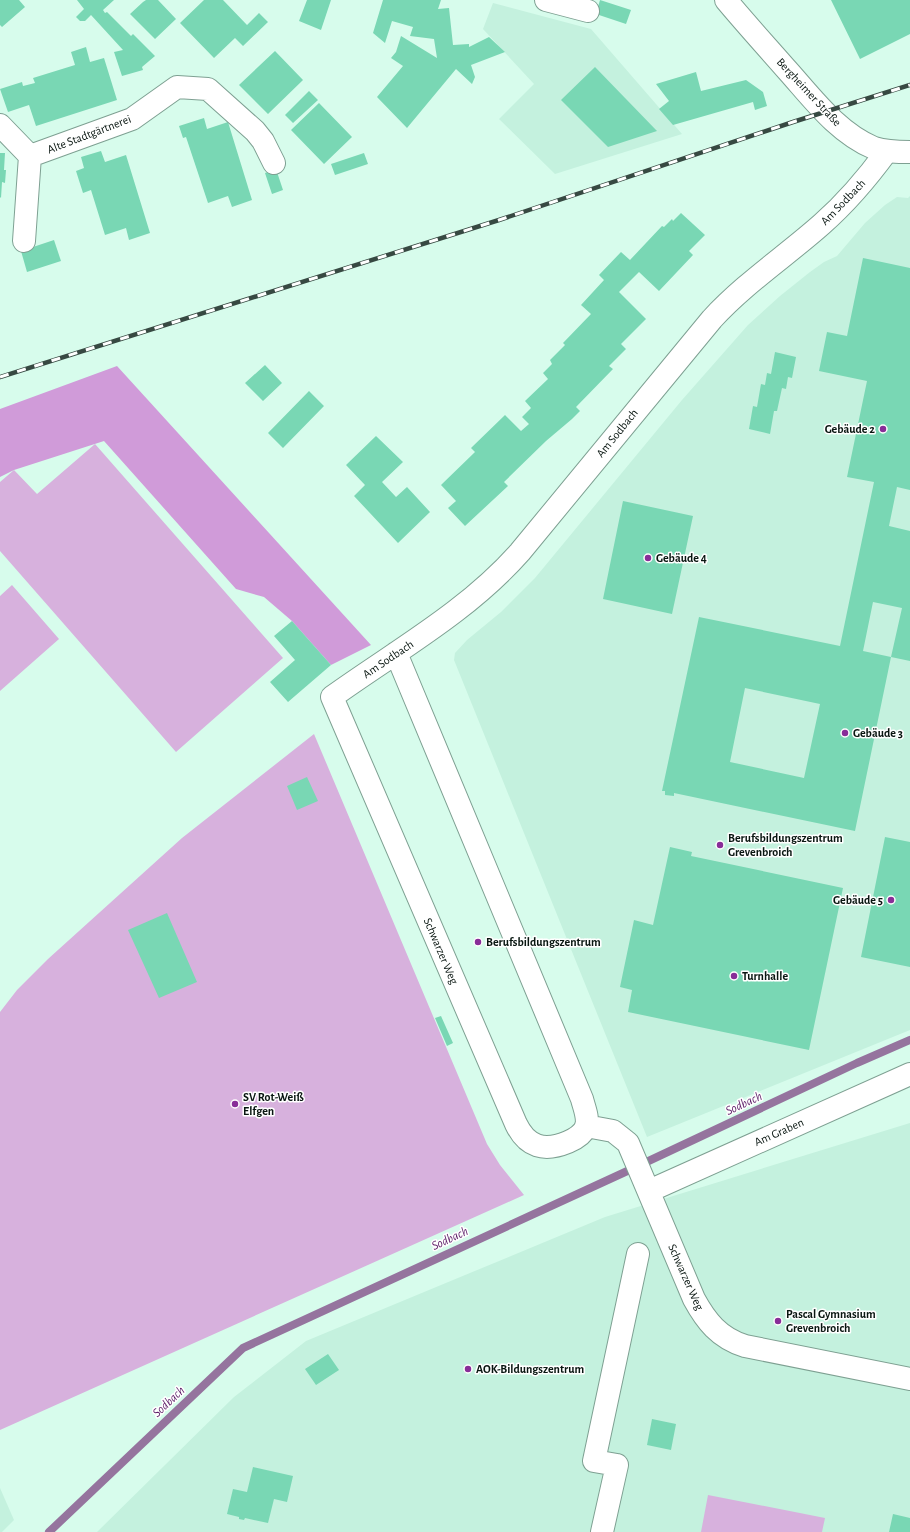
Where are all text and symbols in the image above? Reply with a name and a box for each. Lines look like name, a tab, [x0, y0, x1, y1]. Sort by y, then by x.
street label: Bergheimer Straße	[775, 56, 843, 128]
street label: Alte Stadtgärtnerei	[45, 112, 133, 156]
street label: Am Sodbach	[818, 177, 868, 227]
street label: Am Sodbach	[594, 406, 640, 460]
place label: Gebäude 2	[825, 423, 875, 435]
marker: Gebäude 2	[878, 424, 888, 434]
place label: Gebäude 4	[656, 552, 707, 564]
marker: Gebäude 4	[643, 553, 653, 563]
street label: Am Sodbach	[360, 638, 416, 680]
place label: Gebäude 3	[853, 727, 903, 739]
marker: Gebäude 3	[840, 728, 850, 738]
place label: Berufsbildungszentrum Grevenbroich	[728, 832, 843, 858]
marker: Berufsbildungszentrum Grevenbroich	[715, 840, 725, 850]
place label: Gebäude 5	[833, 894, 883, 906]
marker: Gebäude 5	[886, 895, 896, 905]
street label: Schwarzer Weg	[422, 916, 460, 986]
place label: Berufsbildungszentrum	[486, 936, 601, 948]
marker: Berufsbildungszentrum	[473, 937, 483, 947]
place label: Turnhalle	[742, 970, 788, 982]
marker: Turnhalle	[729, 971, 739, 981]
water label: Sodbach	[724, 1090, 764, 1118]
place label: SV Rot-Weiß Elfgen	[243, 1091, 304, 1117]
marker: SV Rot-Weiß Elfgen	[230, 1099, 240, 1109]
street label: Am Graben	[753, 1116, 805, 1148]
water label: Sodbach	[430, 1225, 470, 1253]
street label: Schwarzer Weg	[666, 1242, 706, 1312]
place label: Pascal Gymnasium Grevenbroich	[786, 1308, 876, 1334]
marker: Pascal Gymnasium Grevenbroich	[773, 1316, 783, 1326]
place label: AOK-Bildungszentrum	[476, 1363, 584, 1375]
marker: AOK-Bildungszentrum	[463, 1364, 473, 1374]
water label: Sodbach	[150, 1384, 188, 1420]

